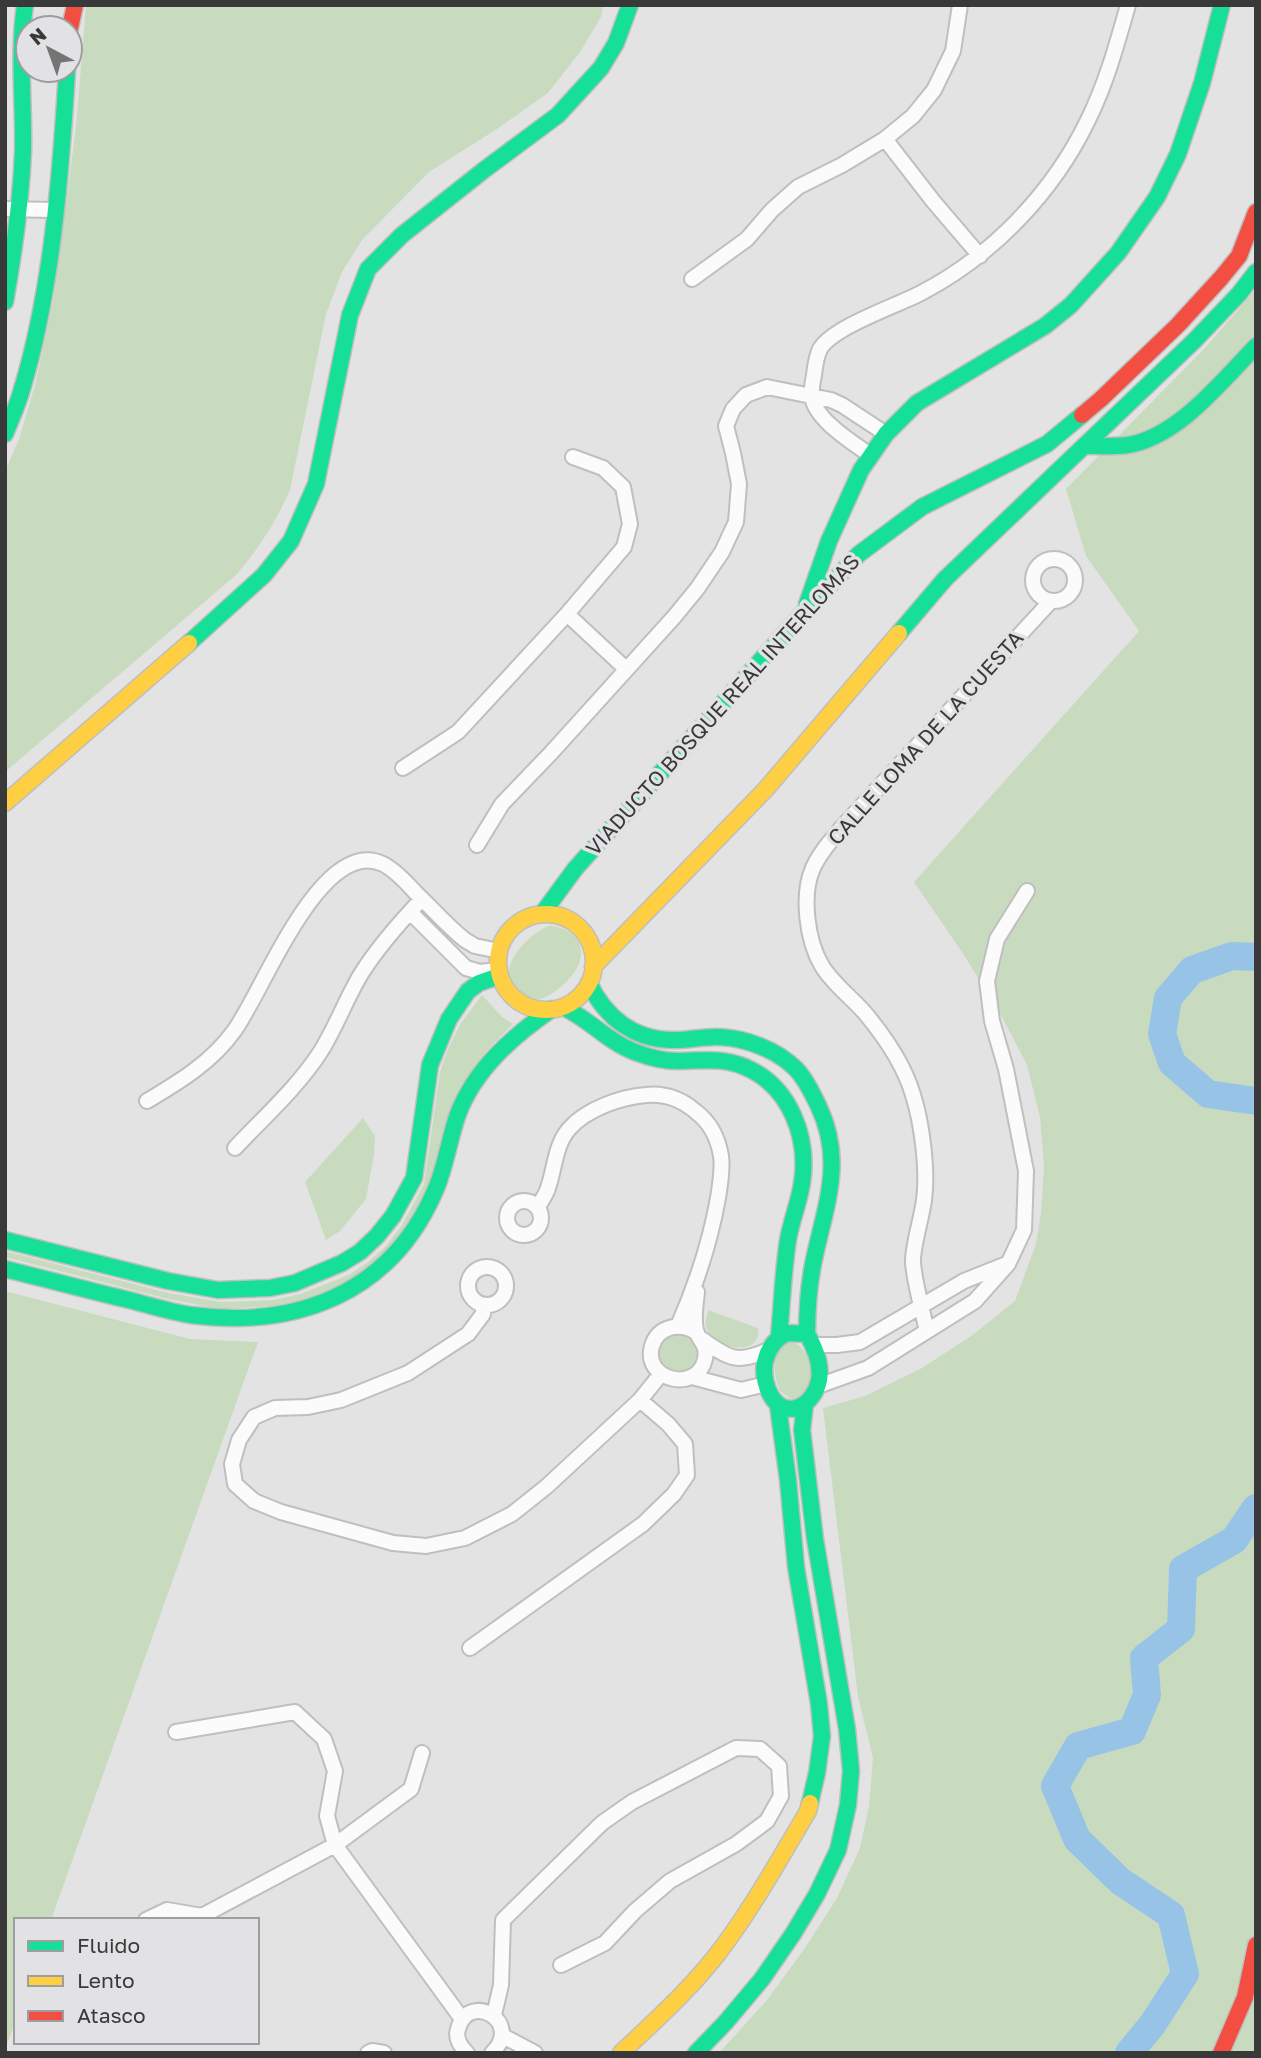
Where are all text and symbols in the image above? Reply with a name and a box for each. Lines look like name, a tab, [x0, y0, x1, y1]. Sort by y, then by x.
north arrow	[14, 14, 84, 84]
text: N	[25, 22, 51, 49]
street label: VIADUCTO BOSQUE REAL INTERLOMAS	[580, 548, 865, 861]
street label: CALLE LOMA DE LA CUESTA	[822, 625, 1029, 850]
legend	[14, 1918, 259, 2044]
text: Fluido	[77, 1932, 140, 1958]
text: Lento	[77, 1967, 135, 1993]
text: Atasco	[77, 2002, 146, 2028]

